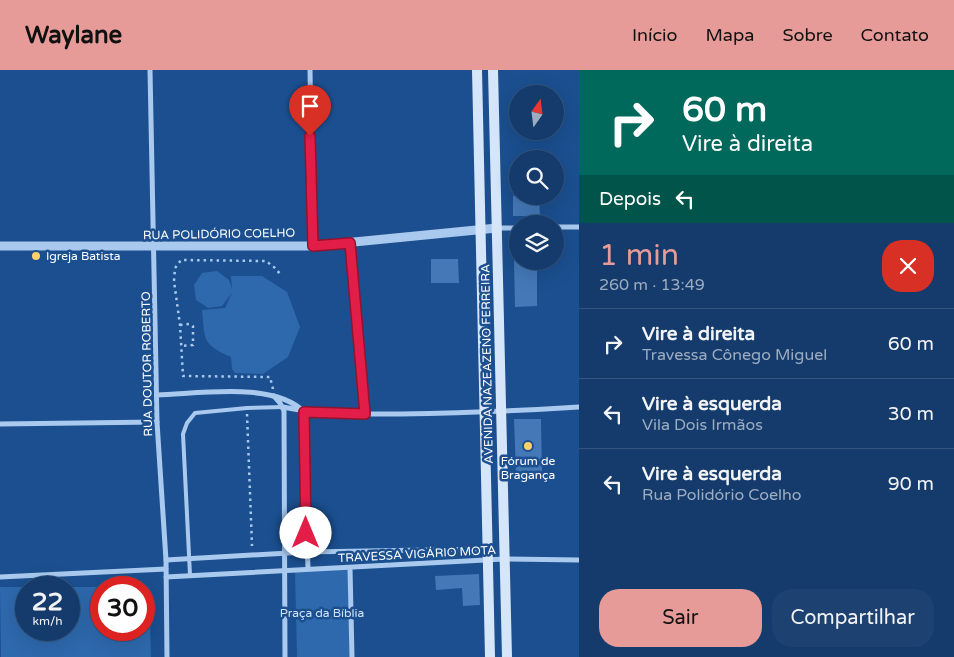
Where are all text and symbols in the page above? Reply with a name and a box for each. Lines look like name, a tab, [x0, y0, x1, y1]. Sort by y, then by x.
text: Waylane	[25, 21, 122, 50]
text: Início	[632, 24, 677, 46]
text: Mapa	[705, 24, 754, 46]
text: Sobre	[782, 24, 833, 46]
text: Contato	[861, 24, 929, 46]
pin	[289, 85, 331, 136]
north arrow	[509, 85, 564, 140]
map controls	[509, 85, 564, 270]
text: 60 m	[682, 89, 767, 131]
icon: right	[599, 90, 664, 155]
icon: arrive	[296, 92, 324, 120]
text: Vire à direita	[682, 131, 813, 157]
button: search	[509, 150, 564, 205]
icon: left	[671, 185, 699, 213]
text: Depois	[599, 188, 661, 210]
button: layers	[509, 215, 564, 270]
street label: RUA POLIDÓRIO COELHO	[143, 226, 296, 242]
text: 1 min	[599, 237, 679, 274]
button: close	[882, 240, 934, 292]
place label: Igreja Batista	[46, 249, 120, 263]
marker: Igreja Batista	[30, 250, 42, 262]
street label: AVENIDA NAZEAZENO FERREIRA	[478, 264, 496, 464]
text: 260 m · 13:49	[599, 275, 705, 295]
street label: RUA DOUTOR ROBERTO	[139, 291, 155, 437]
text: Vire à direita	[642, 323, 755, 345]
icon: right	[599, 330, 627, 358]
text: 60 m	[888, 333, 934, 355]
text: Travessa Cônego Miguel	[642, 345, 827, 365]
text: Vire à esquerda	[642, 393, 782, 415]
icon: left	[599, 400, 627, 428]
text: 30 m	[888, 403, 934, 425]
text: Vila Dois Irmãos	[642, 415, 763, 435]
marker: Fórum de Bragança	[522, 440, 534, 452]
place label: Fórum de Bragança	[501, 454, 555, 482]
text: Vire à esquerda	[642, 463, 782, 485]
icon: left	[599, 470, 627, 498]
text: 90 m	[888, 473, 934, 495]
text: Rua Polidório Coelho	[642, 485, 801, 505]
position arrow	[279, 506, 331, 558]
street label: TRAVESSA VIGÁRIO MOTA	[338, 543, 496, 565]
speed limit sign: 30	[90, 576, 155, 641]
text: 22	[32, 587, 63, 617]
button: Sair	[599, 589, 762, 647]
button: Compartilhar	[772, 589, 934, 647]
park label: Praça da Bíblia	[280, 606, 364, 620]
text: km/h	[32, 614, 63, 628]

